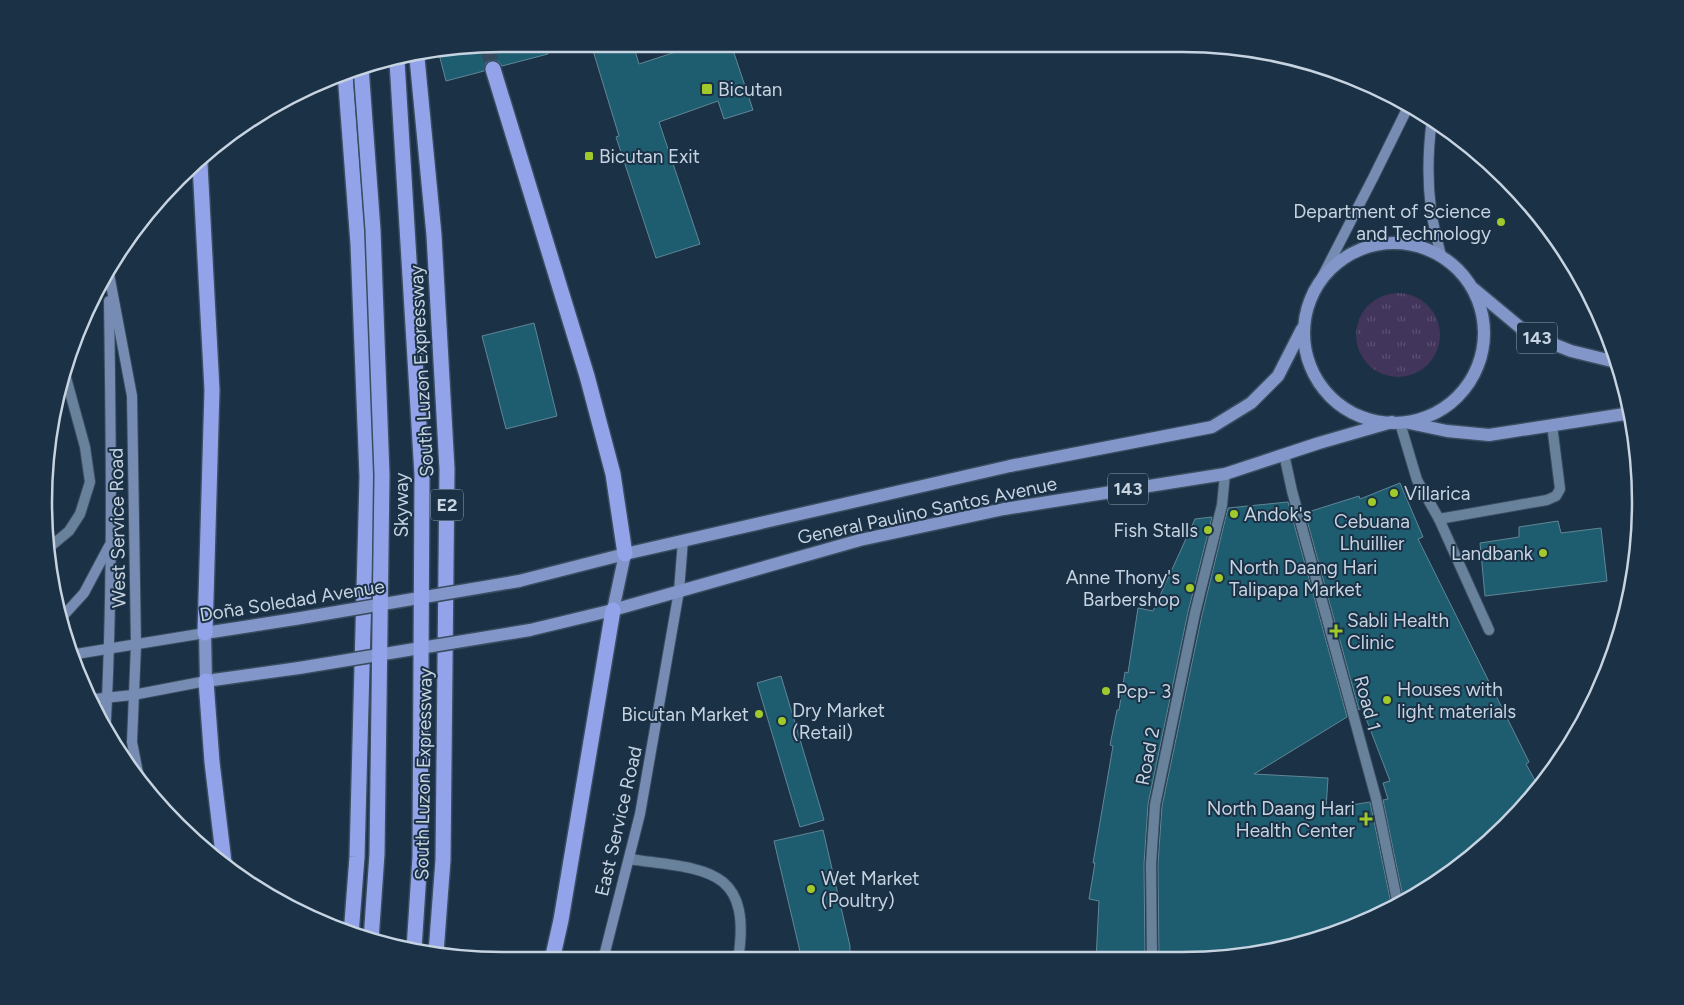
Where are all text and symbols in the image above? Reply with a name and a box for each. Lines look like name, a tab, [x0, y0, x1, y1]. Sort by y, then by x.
place label: Bicutan	[718, 78, 782, 101]
marker: Bicutan	[700, 82, 714, 96]
place label: Bicutan Exit	[599, 145, 700, 168]
marker: Bicutan Exit	[583, 150, 595, 162]
place label: Department of Science and Technology	[1293, 200, 1491, 245]
marker: Department of Science and Technology	[1495, 216, 1507, 228]
street label: South Luzon Expressway	[404, 264, 439, 477]
road number: 143	[1517, 322, 1557, 353]
street label: West Service Road	[105, 448, 130, 608]
street label: Skyway	[390, 472, 413, 538]
street label: General Paulino Santos Avenue	[795, 472, 1059, 549]
road number: 143	[1108, 474, 1148, 504]
place label: Villarica	[1404, 482, 1470, 505]
marker: Villarica	[1388, 487, 1400, 499]
road number: E2	[431, 490, 463, 520]
marker: Cebuana Lhuillier	[1366, 496, 1378, 508]
place label: Andok's	[1244, 503, 1312, 526]
marker: Andok's	[1228, 508, 1240, 520]
place label: Cebuana Lhuillier	[1334, 510, 1410, 555]
place label: Fish Stalls	[1113, 519, 1198, 542]
marker: Fish Stalls	[1202, 524, 1214, 536]
place label: Landbank	[1451, 542, 1534, 565]
marker: Landbank	[1537, 547, 1549, 559]
place label: North Daang Hari Talipapa Market	[1229, 556, 1377, 601]
place label: Anne Thony's Barbershop	[1066, 566, 1180, 611]
marker: North Daang Hari Talipapa Market	[1213, 572, 1225, 584]
street label: Doña Soledad Avenue	[198, 574, 386, 626]
marker: Anne Thony's Barbershop	[1184, 582, 1196, 594]
place label: Sabli Health Clinic	[1347, 609, 1449, 654]
marker: Sabli Health Clinic	[1329, 624, 1343, 638]
street label: South Luzon Expressway	[410, 668, 437, 880]
street label: Road 1	[1349, 673, 1386, 733]
place label: Houses with light materials	[1397, 678, 1516, 723]
place label: Pcp- 3	[1116, 680, 1171, 703]
marker: Pcp- 3	[1100, 685, 1112, 697]
marker: Houses with light materials	[1381, 694, 1393, 706]
place label: Dry Market (Retail)	[792, 699, 885, 744]
place label: Bicutan Market	[621, 703, 749, 726]
marker: Bicutan Market	[753, 708, 765, 720]
marker: Dry Market (Retail)	[776, 715, 788, 727]
street label: Road 2	[1131, 725, 1164, 787]
street label: East Service Road	[590, 744, 647, 898]
place label: North Daang Hari Health Center	[1207, 797, 1356, 842]
marker: North Daang Hari Health Center	[1359, 812, 1373, 826]
place label: Wet Market (Poultry)	[821, 867, 919, 912]
marker: Wet Market (Poultry)	[805, 883, 817, 895]

